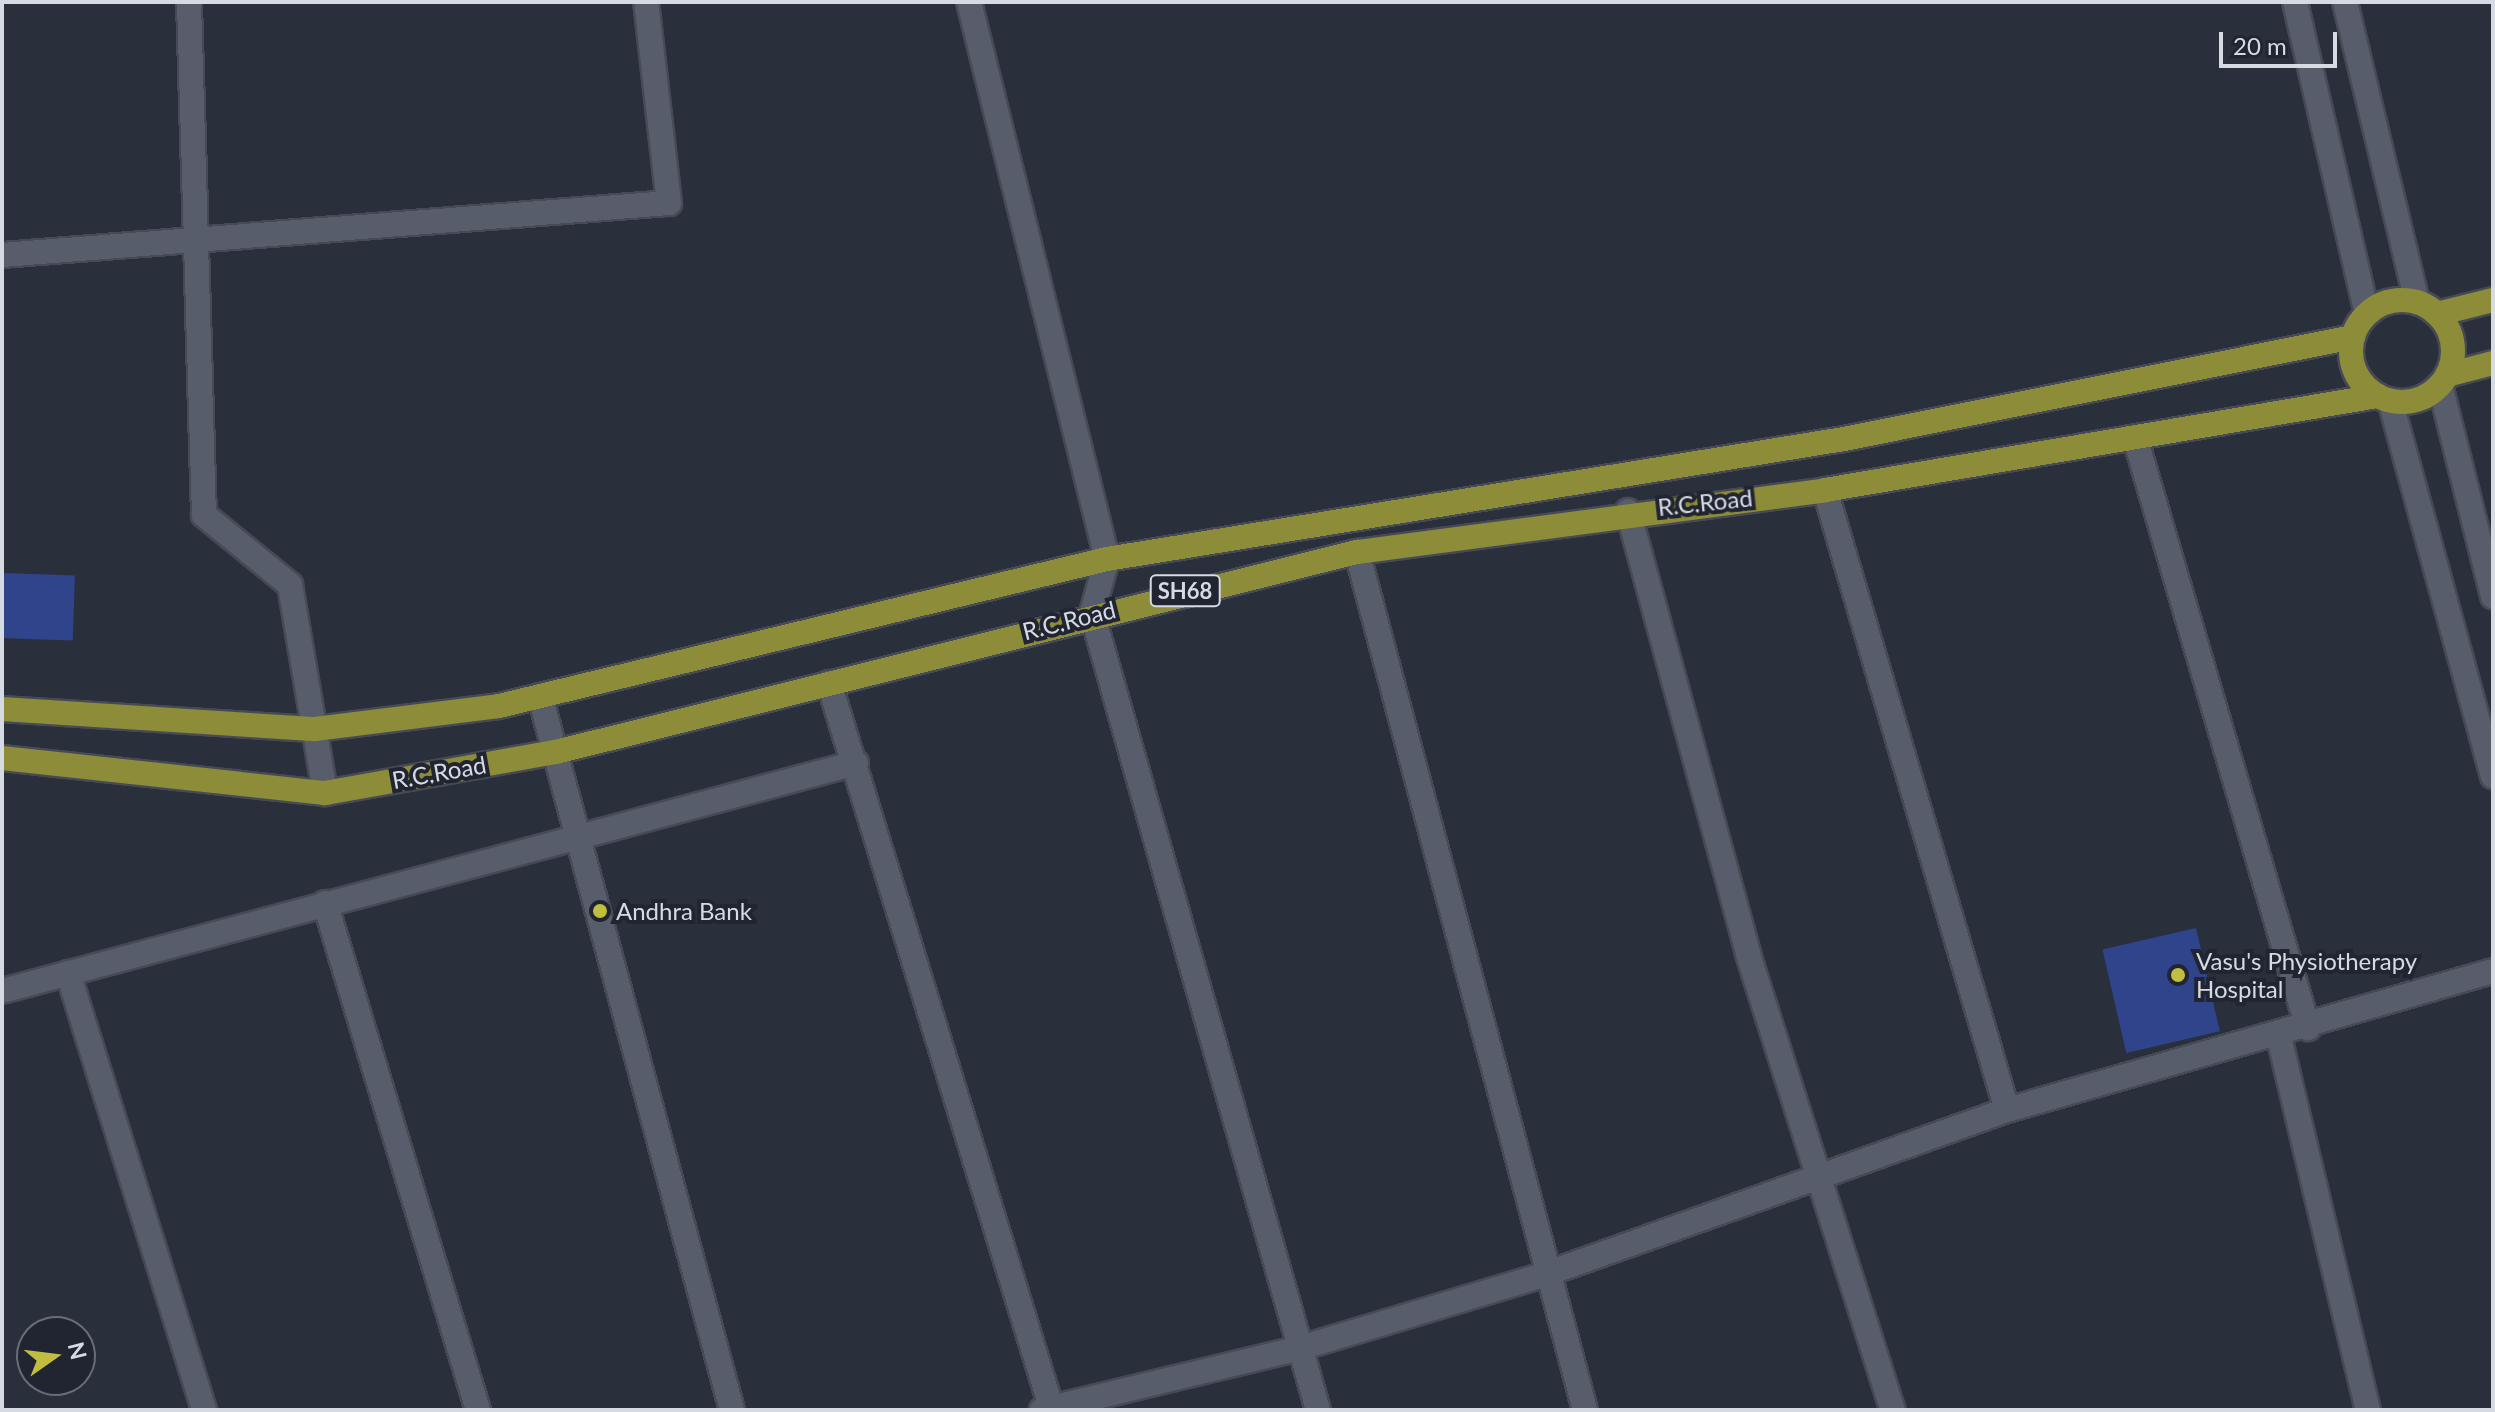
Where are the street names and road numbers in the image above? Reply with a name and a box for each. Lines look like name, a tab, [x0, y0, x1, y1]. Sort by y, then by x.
street label: R.C.Road	[1656, 483, 1754, 521]
road number: SH68	[1149, 573, 1221, 609]
street label: R.C.Road	[1019, 595, 1119, 645]
street label: R.C.Road	[390, 750, 488, 794]

